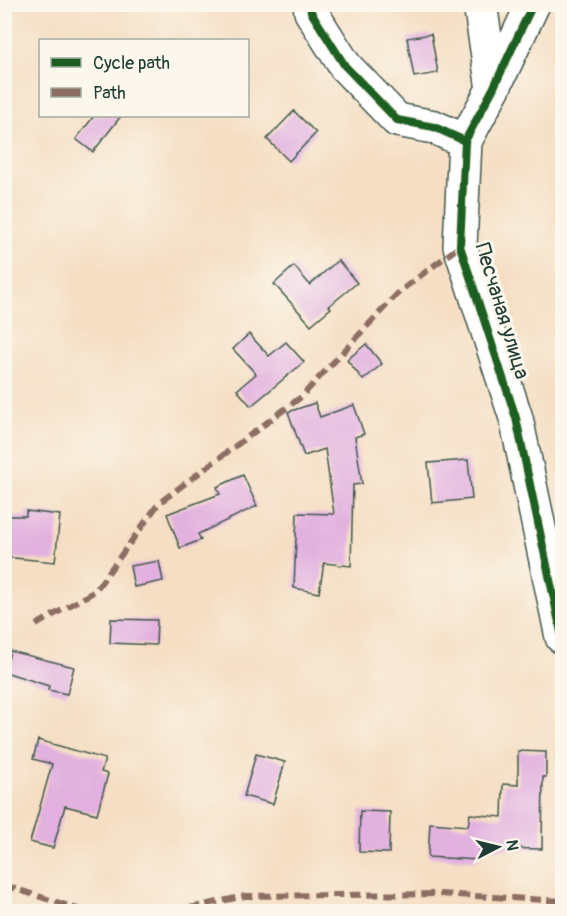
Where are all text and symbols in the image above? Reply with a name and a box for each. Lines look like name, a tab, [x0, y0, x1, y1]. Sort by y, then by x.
legend	[39, 39, 249, 117]
text: Cycle path	[93, 52, 170, 75]
text: Path	[93, 82, 126, 105]
street label: Песчаная улица	[468, 240, 536, 382]
north arrow	[468, 817, 528, 877]
text: N	[501, 839, 523, 852]

